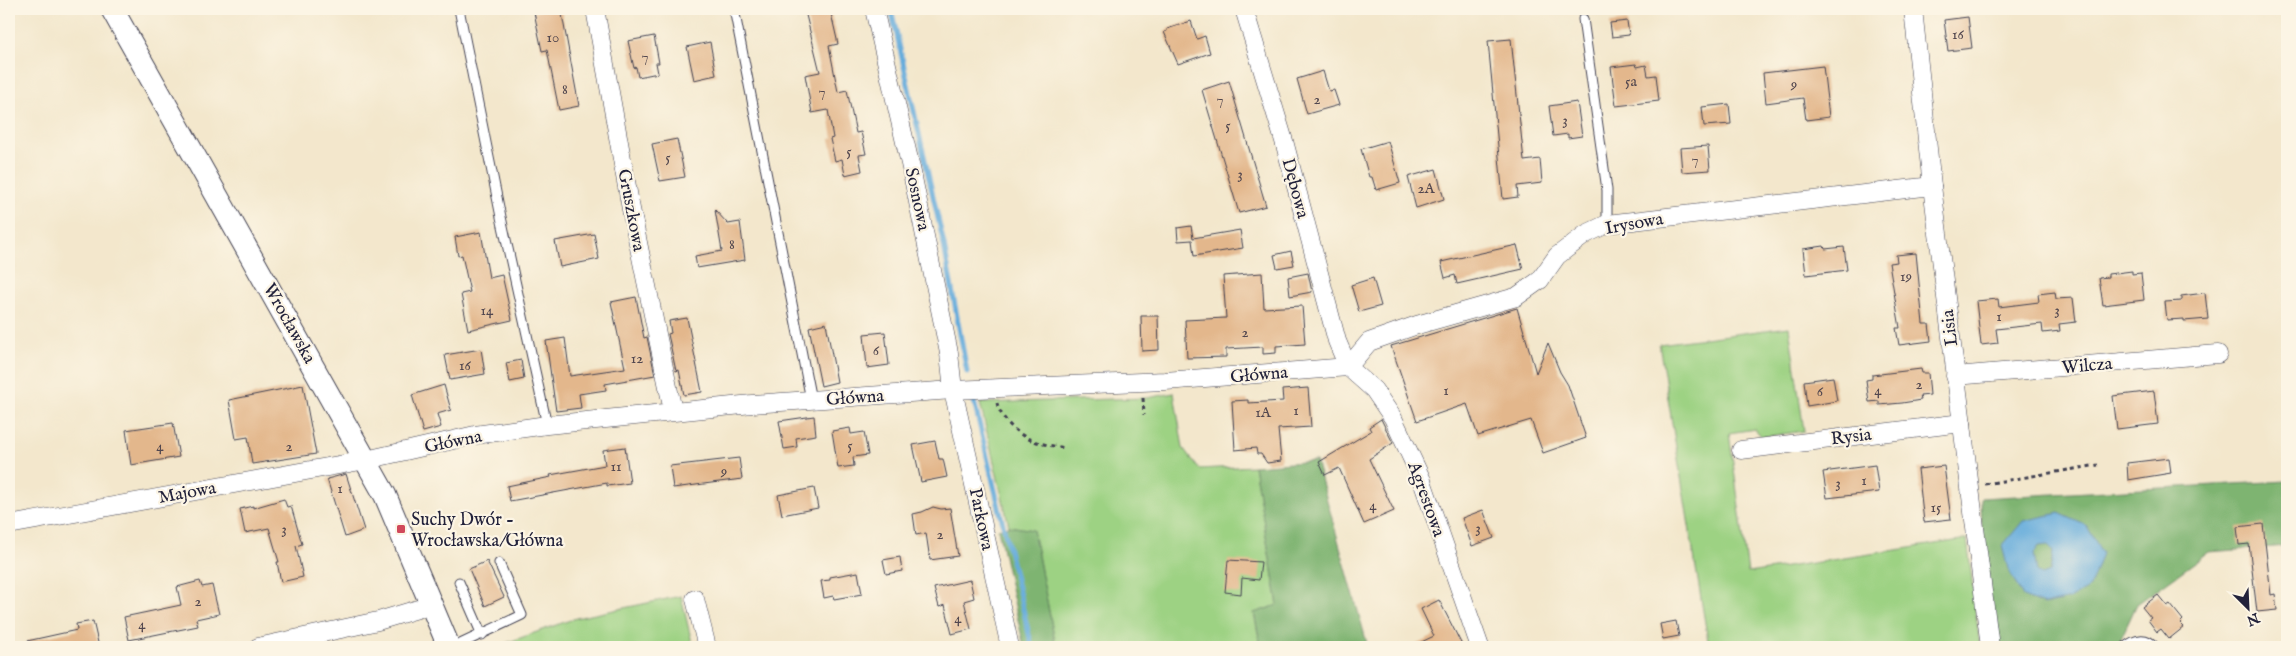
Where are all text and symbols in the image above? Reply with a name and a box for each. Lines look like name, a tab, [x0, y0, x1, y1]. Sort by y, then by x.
house number: 16	[1952, 25, 1965, 44]
house number: 10	[547, 28, 559, 47]
house number: 7	[641, 47, 649, 66]
house number: 5a	[1625, 72, 1637, 91]
house number: 9	[1790, 75, 1797, 94]
house number: 8	[562, 80, 568, 99]
house number: 7	[818, 82, 826, 101]
house number: 7	[1216, 90, 1224, 109]
house number: 2	[1313, 90, 1321, 109]
house number: 3	[1562, 111, 1568, 130]
house number: 5	[1225, 116, 1231, 135]
house number: 5	[846, 142, 852, 161]
house number: 5	[665, 148, 671, 167]
house number: 7	[1691, 150, 1699, 169]
street label: Dębowa	[1275, 156, 1314, 221]
house number: 3	[1237, 165, 1243, 184]
street label: Sosnowa	[899, 166, 934, 233]
street label: Gruszkowa	[611, 167, 650, 254]
house number: 2A	[1417, 179, 1435, 198]
street label: Irysowa	[1603, 208, 1665, 241]
house number: 8	[729, 235, 735, 254]
house number: 19	[1900, 267, 1912, 286]
street label: Wrocławska	[257, 280, 320, 368]
house number: 14	[481, 301, 494, 320]
house number: 3	[2054, 301, 2060, 320]
house number: 1	[1996, 307, 2002, 326]
street label: Lisia	[1937, 308, 1964, 347]
house number: 2	[1241, 323, 1249, 342]
house number: 6	[873, 341, 880, 360]
house number: 12	[631, 349, 643, 368]
street label: Wilcza	[2061, 353, 2114, 380]
house number: 16	[459, 356, 472, 375]
street label: Główna	[1229, 361, 1289, 389]
house number: 2	[1915, 375, 1923, 394]
house number: 1	[1443, 381, 1449, 400]
house number: 4	[1874, 381, 1882, 400]
house number: 6	[1817, 382, 1824, 401]
street label: Główna	[825, 385, 885, 412]
house number: 1	[1293, 401, 1299, 420]
house number: 1A	[1255, 403, 1272, 422]
street label: Rysia	[1830, 424, 1873, 451]
street label: Główna	[423, 426, 484, 459]
house number: 5	[847, 436, 853, 455]
house number: 4	[156, 437, 164, 456]
house number: 2	[285, 437, 293, 456]
house number: 11	[610, 457, 622, 476]
street label: Agrestowa	[1401, 458, 1450, 540]
house number: 9	[720, 462, 727, 481]
house number: 1	[1861, 471, 1867, 490]
house number: 3	[1835, 474, 1841, 493]
street label: Majowa	[157, 477, 218, 510]
house number: 1	[337, 479, 343, 498]
street label: Parkowa	[963, 486, 998, 553]
house number: 4	[1369, 496, 1377, 515]
house number: 15	[1930, 498, 1942, 517]
place label: Suchy Dwór - Wrocławska/Główna	[411, 509, 563, 553]
house number: 3	[1475, 519, 1481, 538]
house number: 3	[281, 520, 287, 539]
marker: Suchy Dwór - Wrocławska/Główna	[395, 523, 407, 535]
house number: 2	[936, 525, 944, 544]
north arrow	[2224, 584, 2274, 634]
house number: 2	[194, 592, 202, 611]
text: N	[2244, 608, 2263, 630]
house number: 4	[954, 609, 962, 628]
house number: 4	[138, 615, 146, 634]

